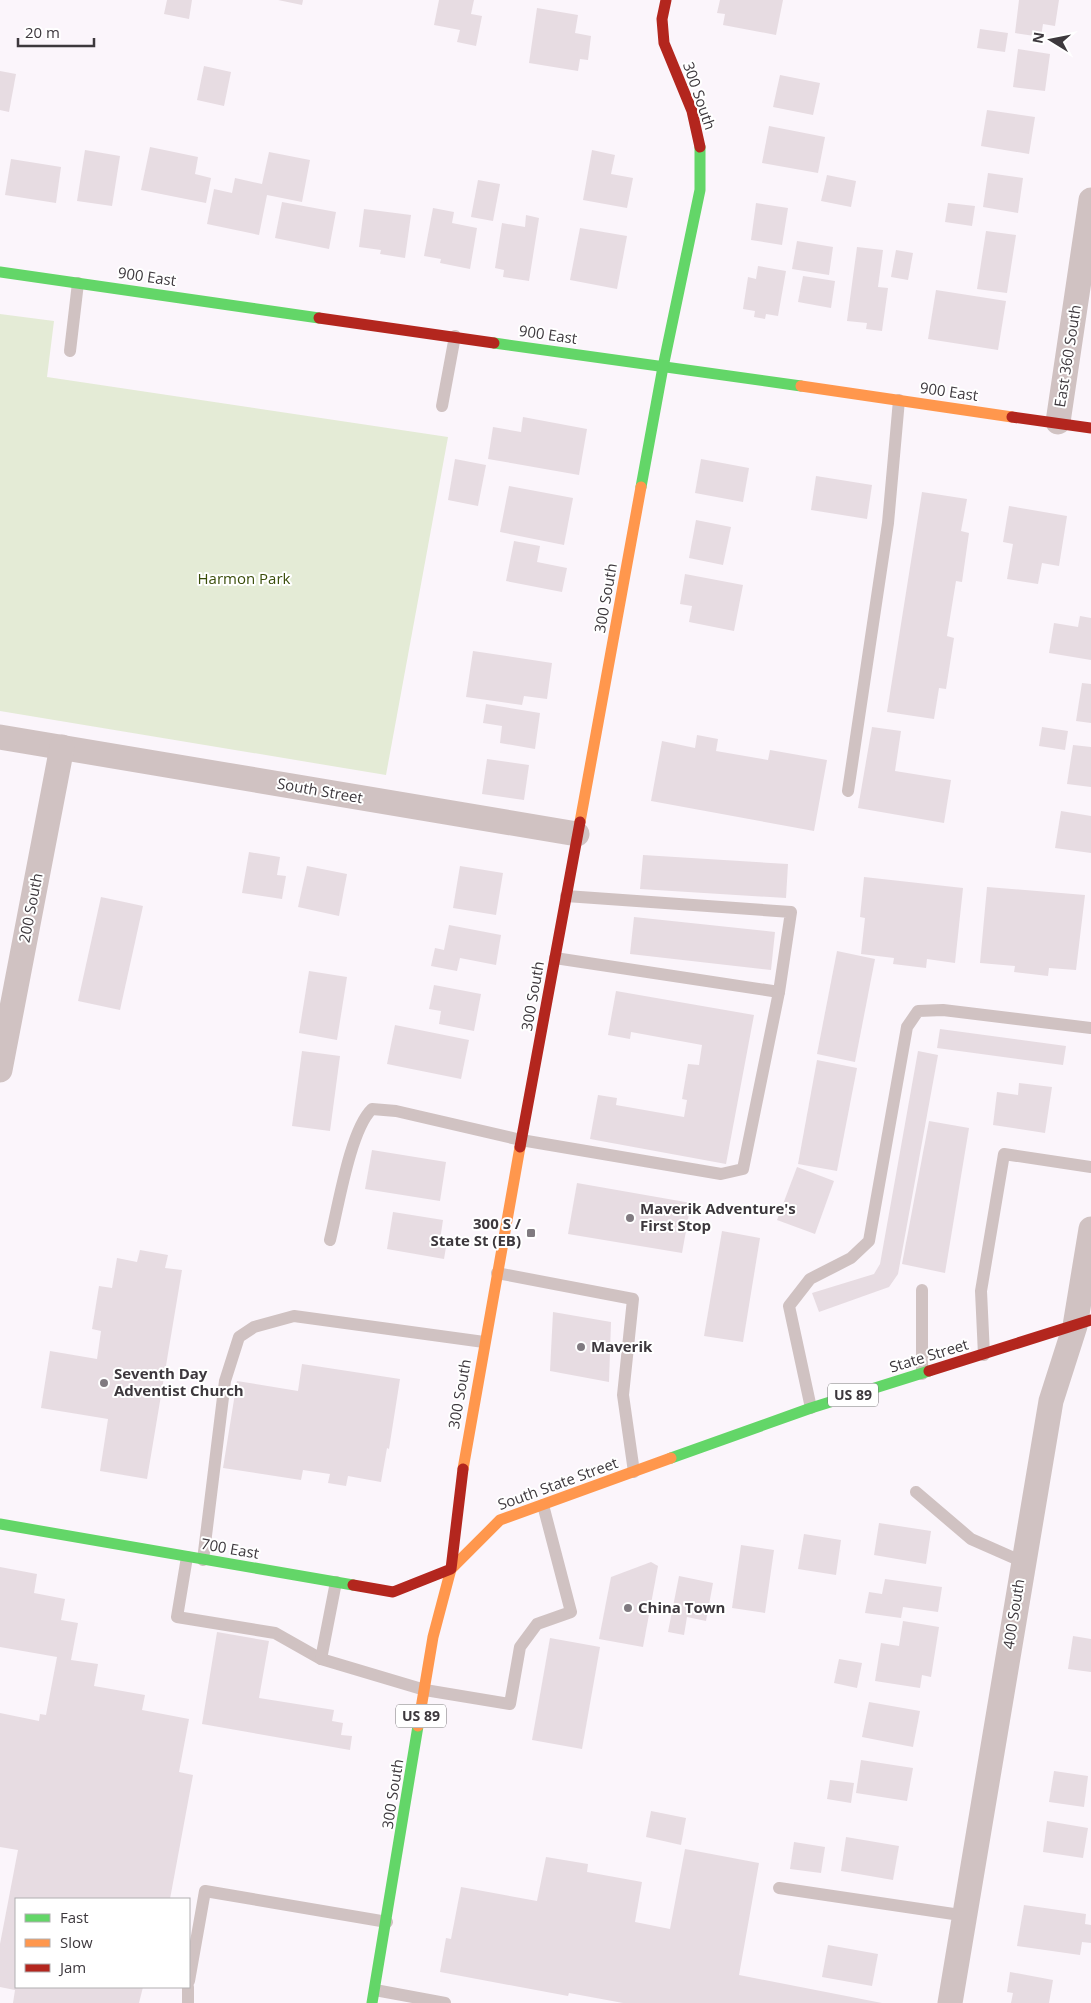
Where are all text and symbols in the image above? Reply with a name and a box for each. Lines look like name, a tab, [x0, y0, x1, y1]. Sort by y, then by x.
scale bar	[18, 15, 94, 47]
north arrow	[1026, 15, 1076, 65]
text: 20 m	[25, 22, 60, 42]
text: N	[1027, 30, 1048, 45]
street label: 300 South	[679, 59, 721, 132]
street label: 900 East	[117, 262, 178, 290]
street label: East 360 South	[1049, 303, 1085, 409]
street label: 900 East	[518, 320, 579, 348]
street label: 900 East	[919, 377, 980, 405]
street label: 300 South	[589, 561, 621, 634]
park label: Harmon Park	[198, 568, 291, 588]
street label: South Street	[276, 773, 365, 807]
street label: 200 South	[13, 871, 47, 944]
street label: 300 South	[516, 959, 548, 1032]
place label: Maverik Adventure's First Stop	[640, 1198, 796, 1235]
marker: Maverik Adventure's First Stop	[624, 1212, 636, 1224]
place label: 300 S / State St (EB)	[431, 1213, 522, 1250]
marker: 300 S / State St (EB)	[525, 1227, 537, 1239]
street label: State Street	[887, 1334, 971, 1377]
place label: Maverik	[591, 1336, 653, 1356]
marker: Maverik	[575, 1341, 587, 1353]
street label: 300 South	[443, 1357, 475, 1430]
place label: Seventh Day Adventist Church	[114, 1363, 244, 1400]
marker: Seventh Day Adventist Church	[98, 1377, 110, 1389]
road number: US 89	[828, 1384, 878, 1406]
street label: South State Street	[495, 1452, 620, 1514]
street label: 700 East	[199, 1533, 261, 1563]
street label: 400 South	[998, 1577, 1028, 1650]
place label: China Town	[638, 1597, 725, 1617]
marker: China Town	[622, 1602, 634, 1614]
road number: US 89	[396, 1704, 446, 1728]
street label: 300 South	[377, 1757, 407, 1830]
legend	[15, 1898, 190, 1988]
text: Fast	[60, 1907, 89, 1927]
text: Slow	[60, 1932, 93, 1952]
text: Jam	[58, 1957, 86, 1977]

